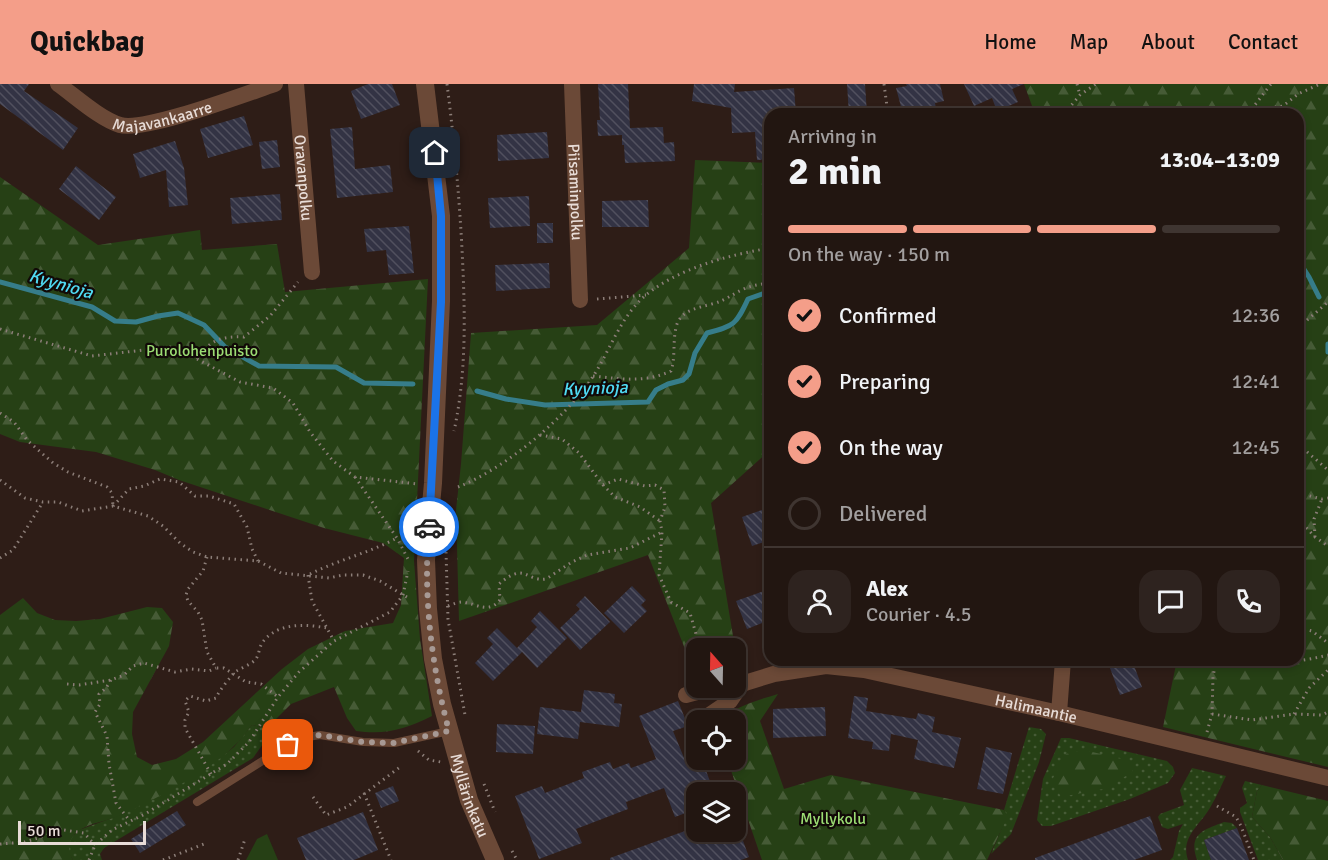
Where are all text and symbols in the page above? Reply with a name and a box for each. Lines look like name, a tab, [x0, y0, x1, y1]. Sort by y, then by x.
text: Quickbag	[30, 25, 145, 59]
text: Home	[984, 29, 1037, 55]
text: Map	[1070, 29, 1108, 55]
text: About	[1141, 29, 1195, 55]
text: Contact	[1228, 29, 1298, 55]
street label: Majavankaarre	[110, 97, 215, 137]
text: Arriving in	[788, 124, 877, 149]
pin	[409, 127, 460, 178]
street label: Oravanpolku	[289, 134, 317, 222]
icon: home	[418, 136, 451, 169]
street label: Piisaminpolku	[563, 143, 587, 241]
text: 13:04–13:09	[1160, 146, 1280, 173]
text: 2 min	[788, 147, 882, 195]
text: On the way · 150 m	[788, 242, 950, 267]
water label: Kyynioja	[26, 264, 96, 304]
icon: check	[788, 299, 821, 332]
text: Confirmed	[839, 302, 937, 329]
text: 12:36	[1231, 303, 1280, 328]
park label: Purolohenpuisto	[146, 341, 258, 361]
icon: check	[788, 365, 821, 398]
text: Preparing	[839, 368, 931, 395]
text: 12:41	[1231, 369, 1280, 394]
water label: Kyynioja	[562, 376, 629, 400]
icon: check	[788, 431, 821, 464]
text: On the way	[839, 434, 943, 461]
text: 12:45	[1231, 435, 1280, 460]
courier	[399, 497, 459, 557]
text: Delivered	[839, 500, 927, 527]
icon: car	[413, 511, 446, 544]
button: person	[788, 570, 851, 633]
button: chat	[1139, 570, 1202, 633]
button: phone	[1217, 570, 1280, 633]
text: Alex	[866, 575, 908, 602]
text: Courier · 4.5	[866, 602, 972, 627]
north arrow	[686, 638, 746, 698]
map controls	[686, 638, 746, 842]
street label: Halimaantie	[993, 690, 1079, 728]
button: locate	[686, 710, 746, 770]
pin	[262, 719, 313, 770]
icon: bag	[271, 728, 304, 761]
street label: Myllärinkatu	[445, 751, 493, 840]
button: layers	[686, 782, 746, 842]
park label: Myllykolu	[800, 809, 866, 829]
scale bar	[18, 818, 146, 846]
text: 50 m	[27, 821, 61, 841]

